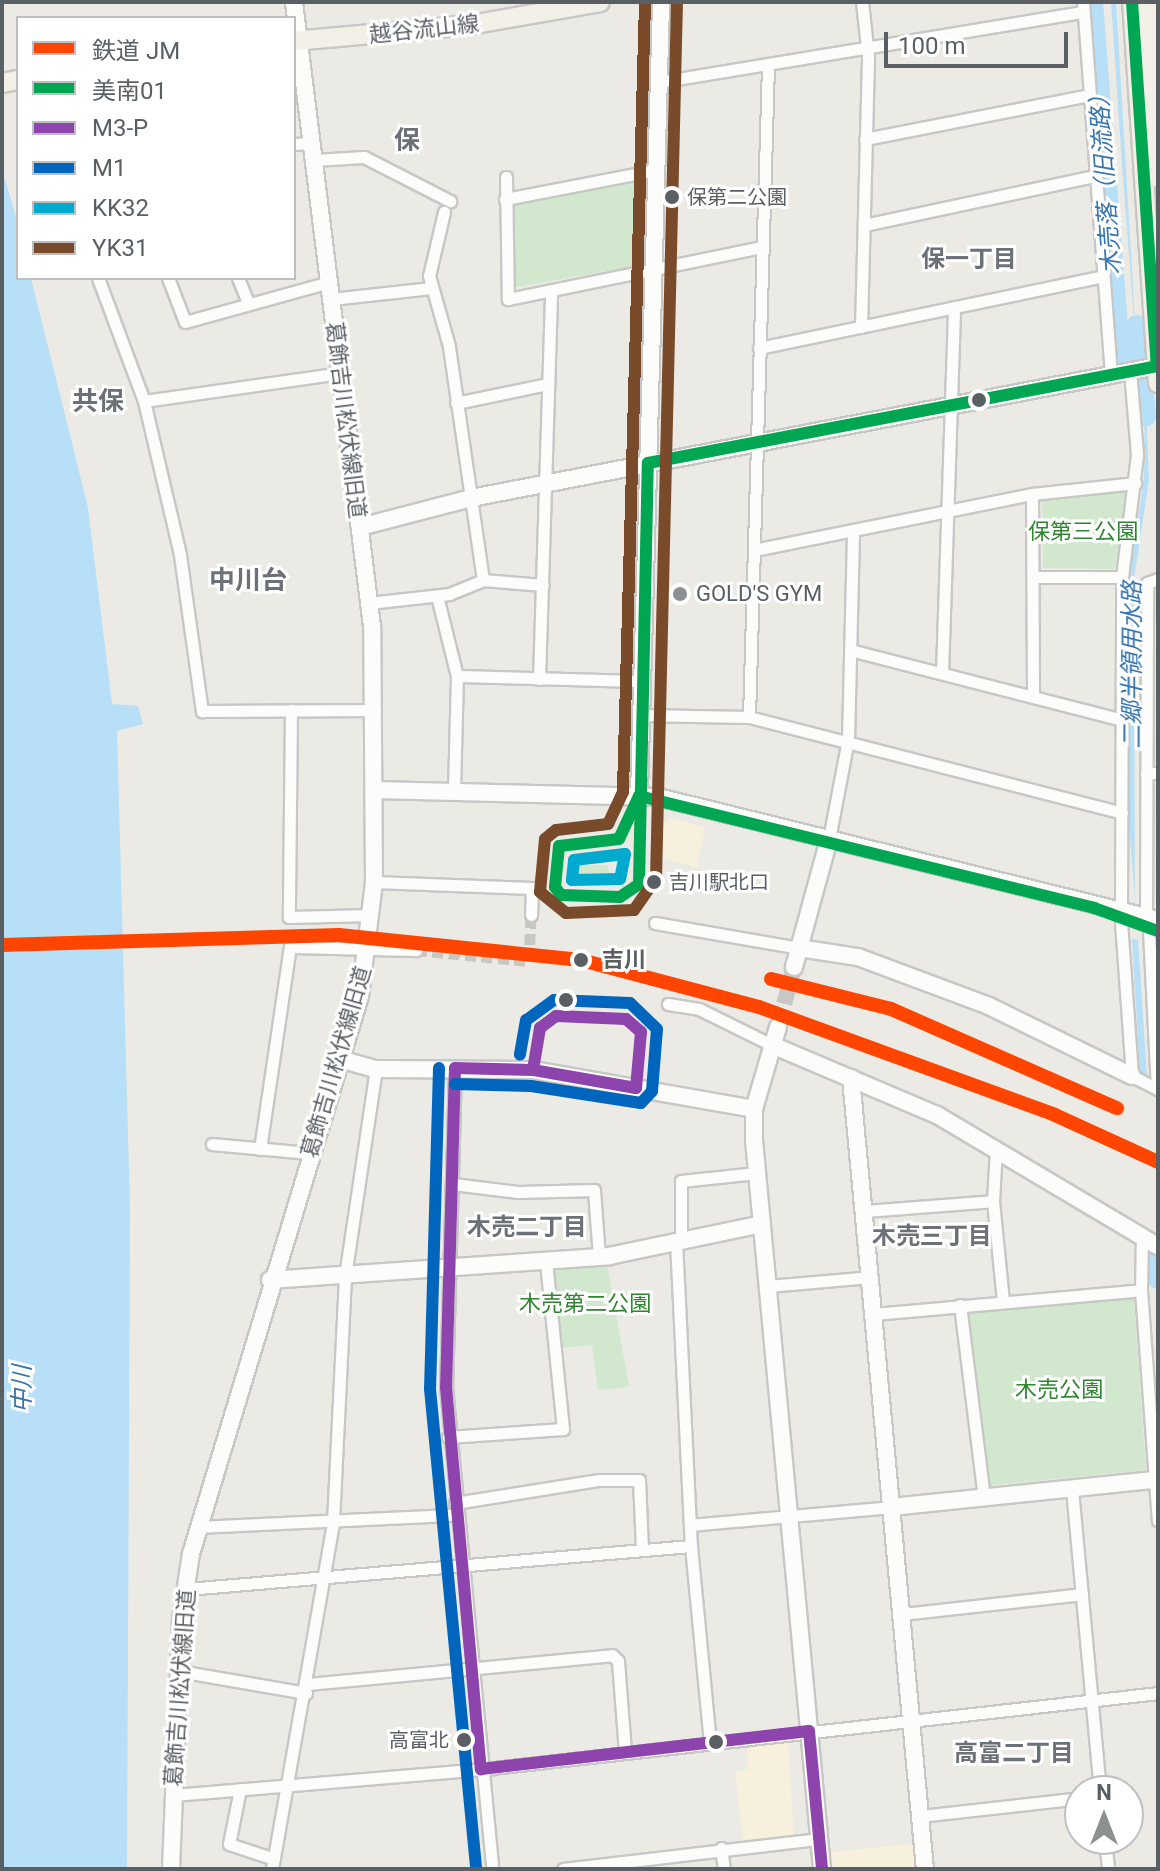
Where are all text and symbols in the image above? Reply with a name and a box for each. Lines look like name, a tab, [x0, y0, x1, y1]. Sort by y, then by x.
street label: 越谷流山線	[368, 10, 480, 48]
legend	[16, 16, 296, 280]
scale bar	[888, 16, 1072, 66]
text: 100 m	[898, 32, 965, 60]
text: 鉄道 JM	[92, 37, 180, 65]
text: 美南01	[92, 77, 167, 105]
water label: 木売落（旧流路）	[1085, 82, 1127, 276]
text: M3-P	[92, 114, 148, 142]
district label: 保	[394, 125, 420, 157]
text: M1	[92, 154, 126, 182]
place label: 保第二公園	[687, 185, 787, 209]
marker: 保第二公園	[664, 189, 680, 205]
text: KK32	[92, 194, 149, 222]
text: YK31	[92, 234, 148, 262]
district label: 保一丁目	[921, 246, 1017, 274]
street label: 葛飾吉川松伏線旧道	[321, 320, 371, 520]
district label: 共保	[72, 386, 124, 418]
unlabelled marker	[971, 392, 987, 408]
park label: 保第三公園	[1028, 519, 1138, 545]
district label: 中川台	[209, 565, 287, 597]
place label: GOLD'S GYM	[696, 581, 822, 607]
water label: 二郷半領用水路	[1119, 581, 1147, 749]
marker: GOLD'S GYM	[671, 585, 689, 603]
place label: 吉川駅北口	[669, 870, 769, 894]
marker: 吉川駅北口	[646, 874, 662, 890]
marker: 吉川	[567, 946, 595, 974]
place label: 吉川	[602, 947, 646, 973]
street label: 葛飾吉川松伏線旧道	[296, 963, 376, 1161]
unlabelled marker	[558, 992, 574, 1008]
district label: 木売二丁目	[467, 1214, 587, 1242]
district label: 木売三丁目	[872, 1223, 992, 1251]
park label: 木売第二公園	[519, 1291, 651, 1317]
water label: 中川	[9, 1365, 37, 1413]
park label: 木売公園	[1015, 1377, 1103, 1403]
street label: 葛飾吉川松伏線旧道	[160, 1588, 200, 1788]
place label: 高富北	[389, 1728, 449, 1752]
marker: 高富北	[456, 1732, 472, 1748]
unlabelled marker	[708, 1734, 724, 1750]
district label: 高富二丁目	[954, 1740, 1074, 1768]
north arrow	[1064, 1775, 1144, 1855]
text: N	[1096, 1780, 1112, 1805]

